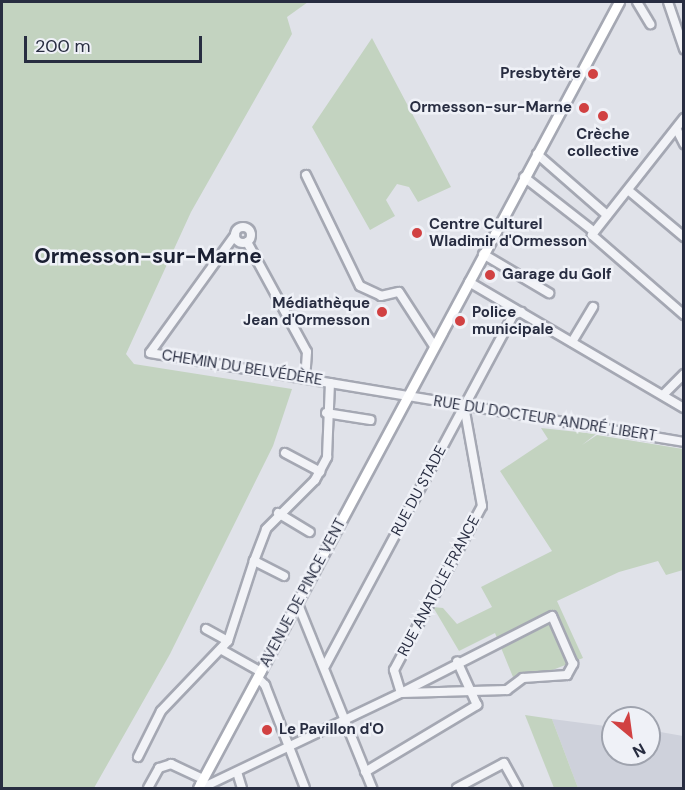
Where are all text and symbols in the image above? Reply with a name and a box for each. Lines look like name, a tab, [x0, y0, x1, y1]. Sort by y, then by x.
scale bar	[27, 24, 206, 62]
text: 200 m	[35, 34, 91, 58]
place label: Presbytère	[500, 65, 581, 83]
marker: Presbytère	[586, 67, 600, 81]
place label: Ormesson-sur-Marne	[409, 99, 572, 117]
marker: Ormesson-sur-Marne	[577, 101, 591, 115]
marker: Crèche collective	[596, 109, 610, 123]
place label: Crèche collective	[567, 125, 639, 160]
place label: Centre Culturel Wladimir d'Ormesson	[429, 215, 587, 250]
marker: Centre Culturel Wladimir d'Ormesson	[410, 226, 424, 240]
district label: Ormesson-sur-Marne	[34, 243, 262, 269]
place label: Garage du Golf	[502, 266, 612, 284]
marker: Garage du Golf	[483, 268, 497, 282]
place label: Médiathèque Jean d'Ormesson	[243, 294, 370, 329]
place label: Police municipale	[472, 303, 554, 338]
marker: Médiathèque Jean d'Ormesson	[375, 305, 389, 319]
marker: Police municipale	[453, 314, 467, 328]
street label: CHEMIN DU BELVÉDÈRE	[160, 346, 324, 390]
street label: RUE DU DOCTEUR ANDRÉ LIBERT	[432, 392, 658, 446]
street label: RUE DU STADE	[388, 443, 450, 539]
street label: RUE ANATOLE FRANCE	[394, 513, 484, 659]
street label: AVENUE DE PINCE VENT	[256, 516, 350, 670]
north arrow	[601, 706, 661, 766]
place label: Le Pavillon d'O	[279, 721, 384, 739]
marker: Le Pavillon d'O	[260, 723, 274, 737]
text: N	[629, 738, 649, 762]

